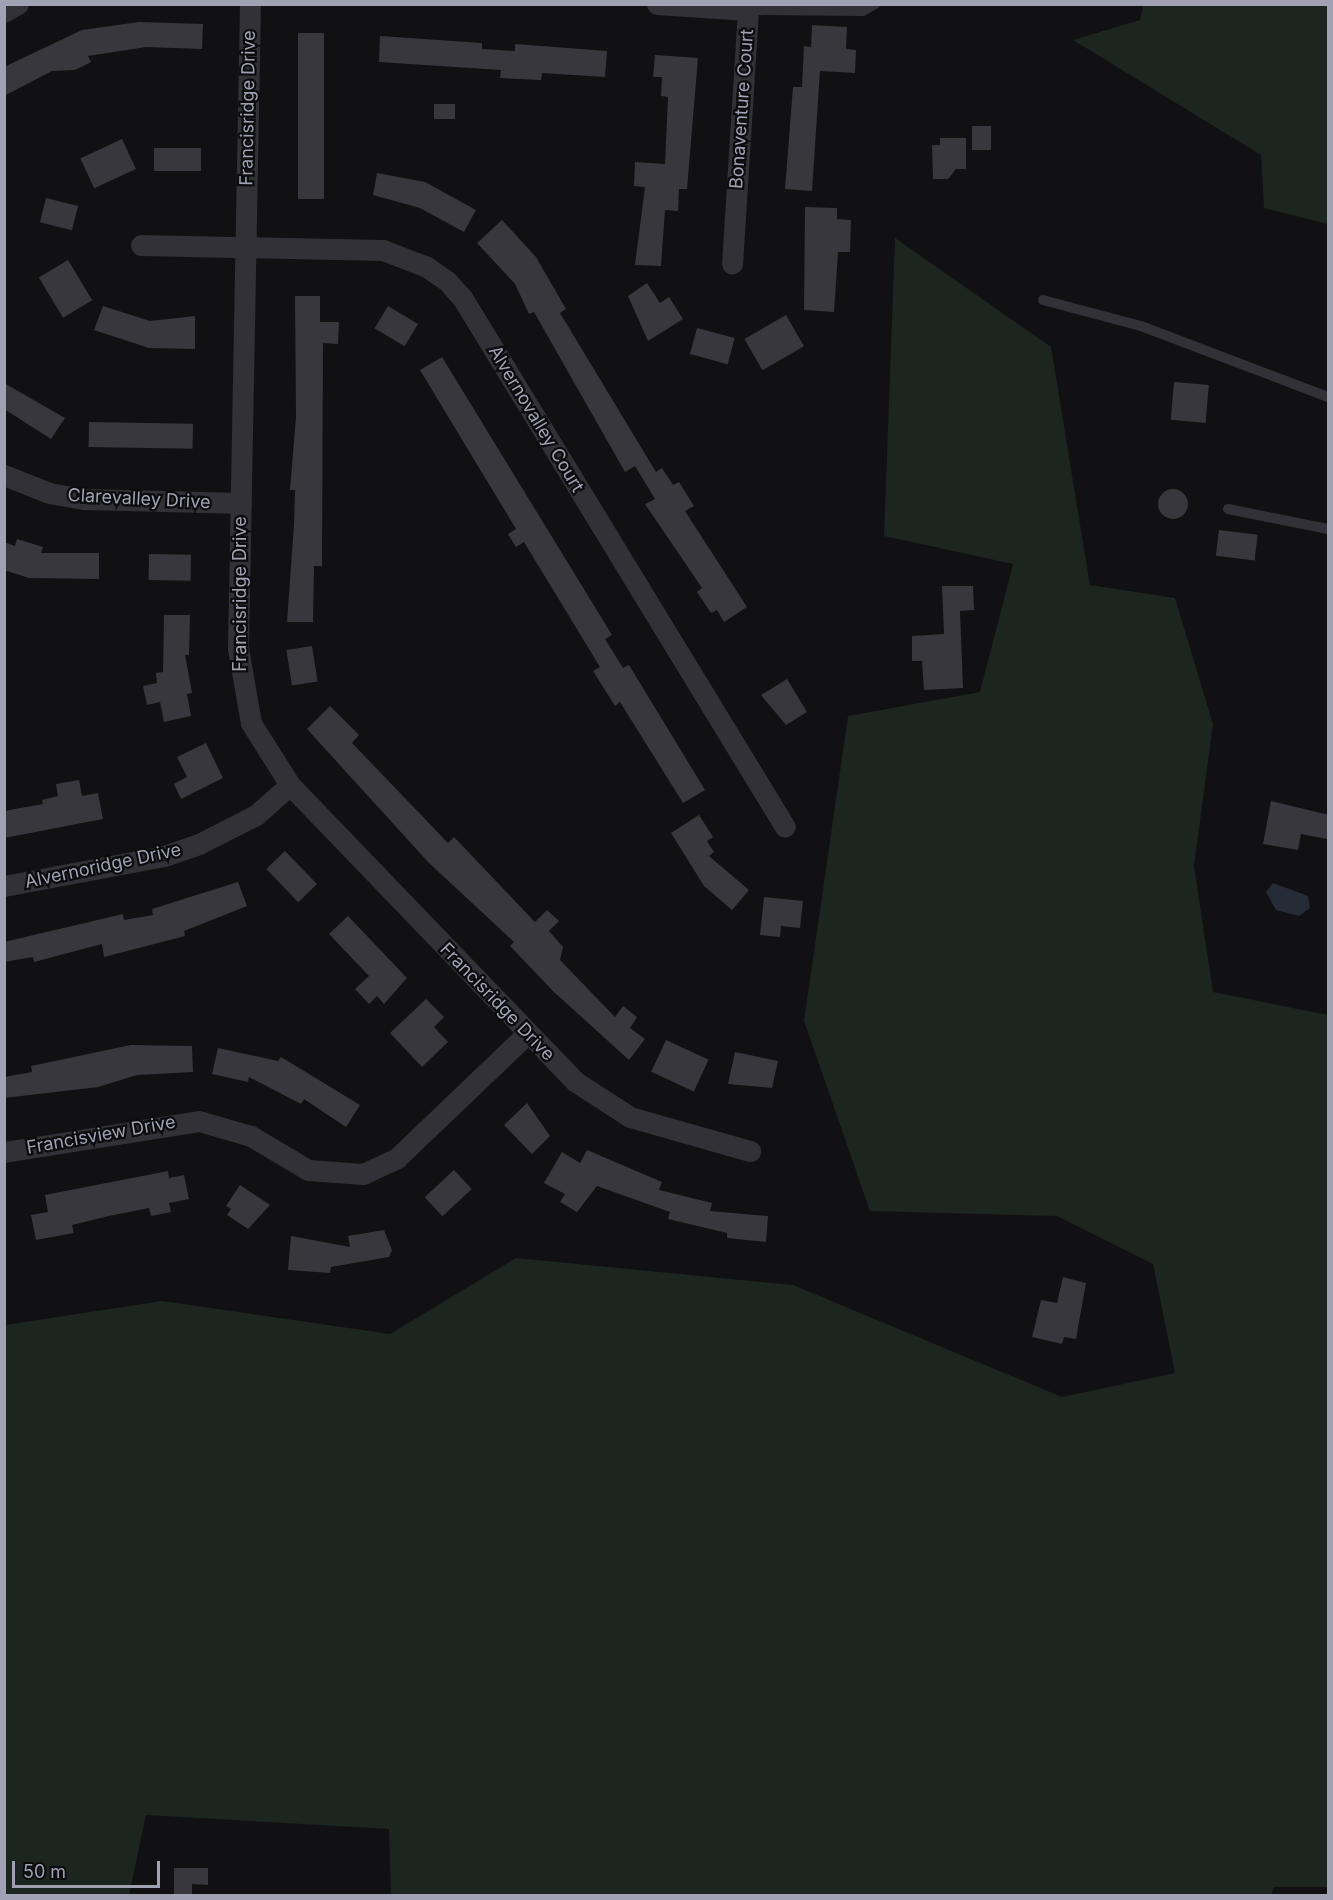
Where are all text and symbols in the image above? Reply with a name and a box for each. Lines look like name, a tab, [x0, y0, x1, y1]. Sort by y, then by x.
street label: Bonaventure Court	[726, 28, 758, 190]
street label: Francisridge Drive	[236, 30, 260, 186]
street label: Alvernovalley Court	[484, 342, 588, 496]
street label: Clarevalley Drive	[67, 484, 211, 514]
street label: Francisridge Drive	[229, 516, 251, 672]
street label: Alvernoridge Drive	[23, 839, 183, 893]
street label: Francisridge Drive	[435, 939, 559, 1065]
street label: Francisview Drive	[25, 1111, 177, 1159]
scale bar	[15, 1849, 164, 1887]
text: 50 m	[23, 1861, 66, 1882]

